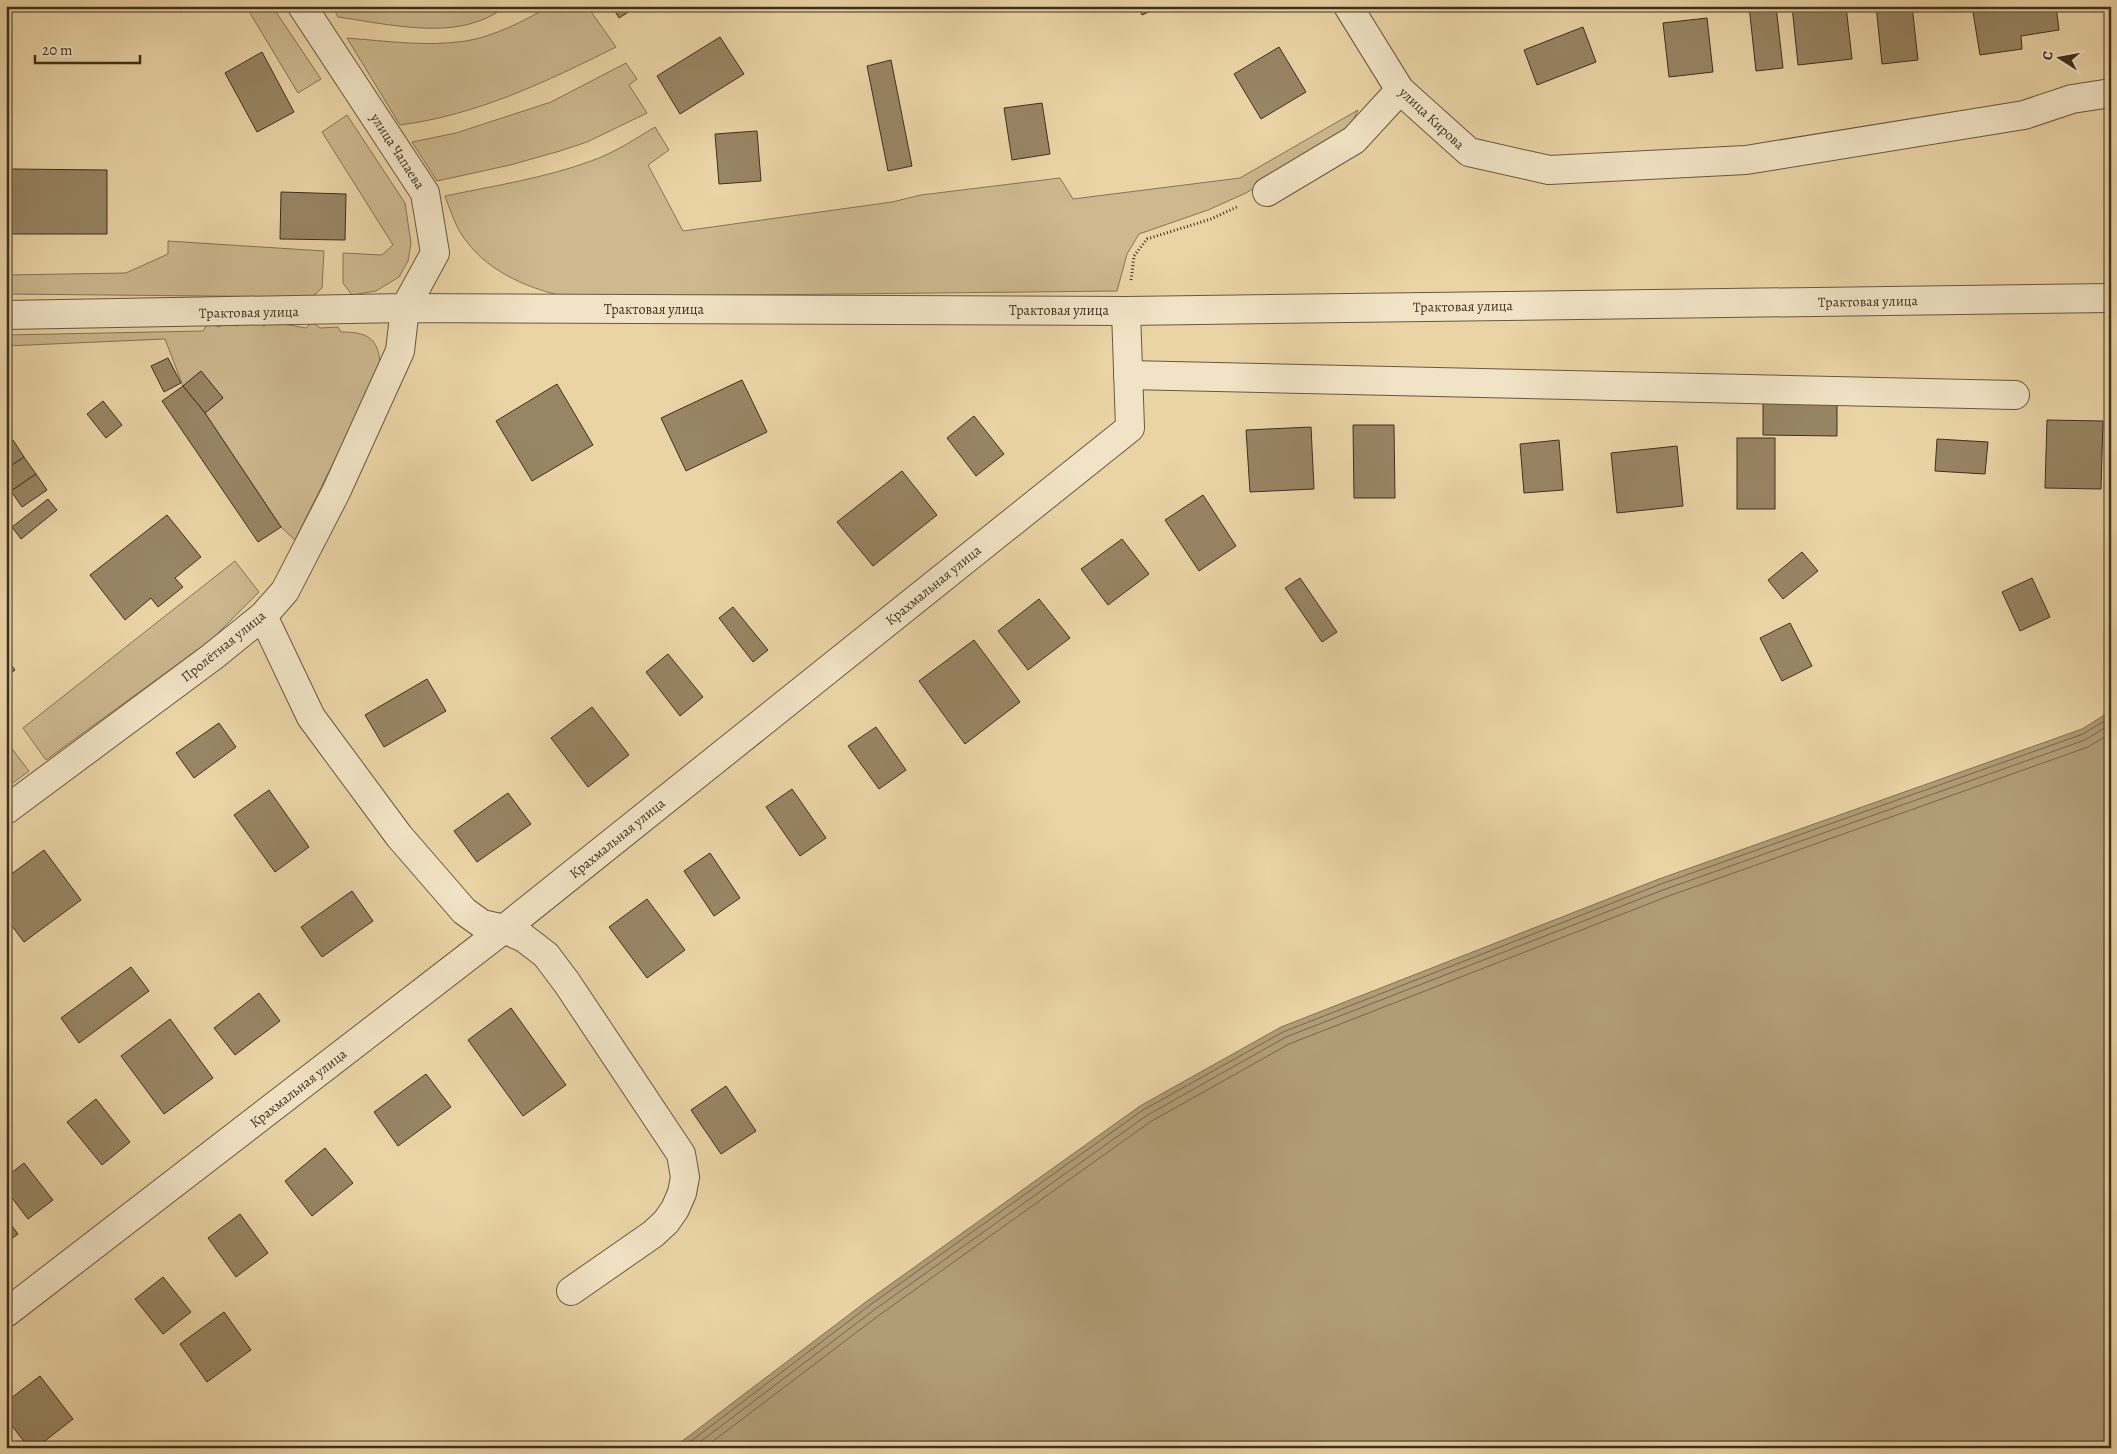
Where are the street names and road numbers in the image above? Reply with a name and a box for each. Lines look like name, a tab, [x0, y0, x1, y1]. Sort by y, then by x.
street label: улица Кирова	[1394, 82, 1469, 154]
street label: улица Чапаева	[365, 109, 430, 193]
street label: Трактовая улица	[1818, 291, 1919, 312]
street label: Трактовая улица	[1413, 296, 1514, 317]
street label: Трактовая улица	[604, 300, 705, 319]
street label: Трактовая улица	[1009, 301, 1110, 320]
street label: Трактовая улица	[199, 302, 300, 323]
street label: Крахмальная улица	[881, 540, 986, 630]
street label: Пролётная улица	[177, 606, 270, 686]
street label: Крахмальная улица	[565, 793, 670, 883]
street label: Крахмальная улица	[246, 1044, 351, 1132]

